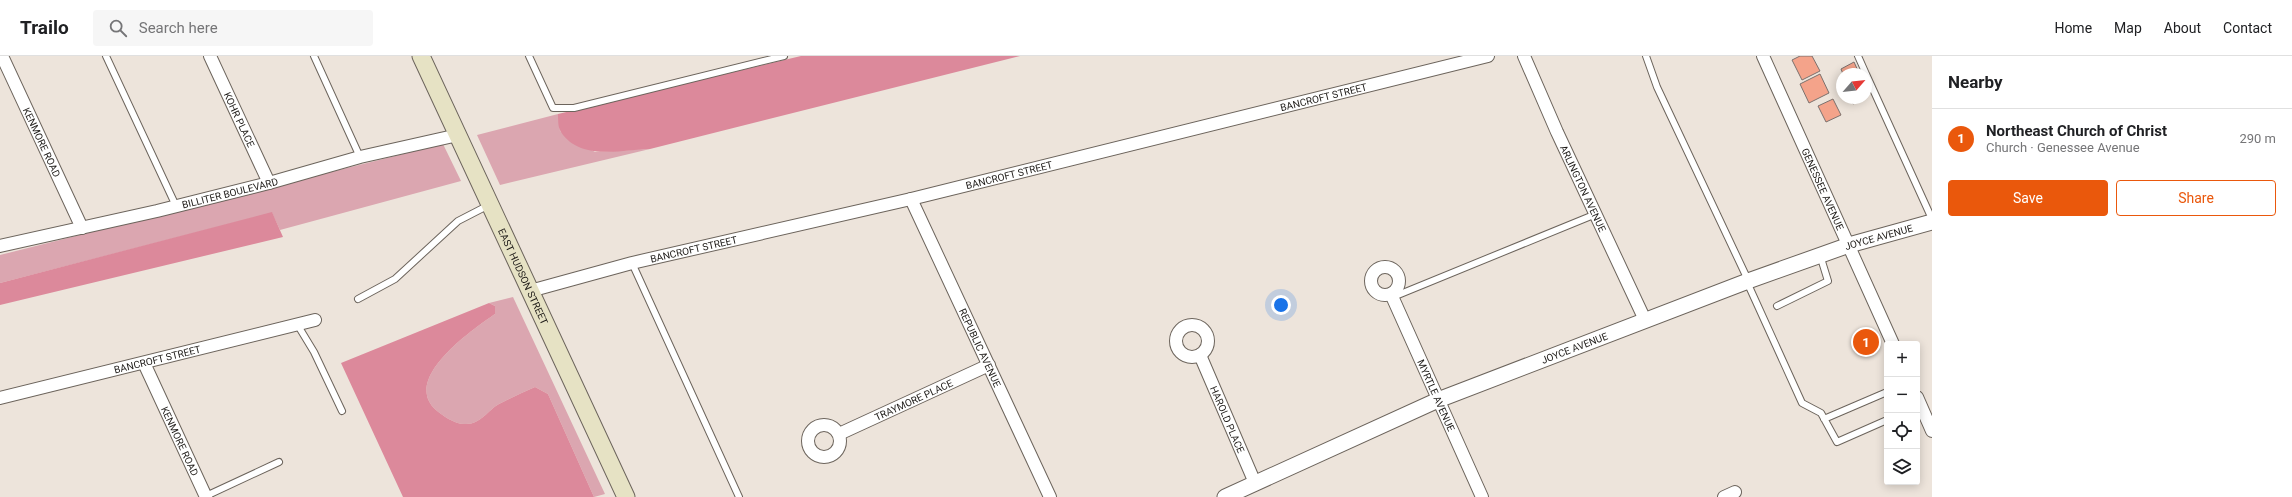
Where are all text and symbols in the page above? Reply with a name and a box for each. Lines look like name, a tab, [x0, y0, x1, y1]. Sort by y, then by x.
search box	[93, 10, 373, 46]
text: Trailo	[20, 16, 69, 39]
icon: search	[107, 17, 129, 39]
text: Search here	[139, 19, 218, 37]
text: Home	[2054, 20, 2092, 36]
text: Map	[2114, 20, 2142, 36]
text: About	[2164, 20, 2201, 36]
text: Contact	[2223, 20, 2272, 36]
north arrow	[1836, 68, 1872, 104]
text: Nearby	[1948, 72, 2003, 92]
street label: BANCROFT STREET	[1279, 81, 1368, 113]
street label: KOHR PLACE	[222, 90, 257, 149]
street label: KENMORE ROAD	[21, 106, 62, 179]
text: Northeast Church of Christ	[1986, 122, 2167, 140]
text: 1	[1957, 131, 1965, 146]
text: 290 m	[2239, 131, 2276, 146]
text: Church · Genessee Avenue	[1986, 140, 2140, 155]
street label: ARLINGTON AVENUE	[1558, 143, 1608, 234]
street label: GENESSEE AVENUE	[1799, 147, 1846, 232]
street label: BANCROFT STREET	[965, 159, 1054, 191]
street label: BILLITER BOULEVARD	[181, 176, 279, 211]
button: Save	[1948, 180, 2108, 216]
button: Share	[2116, 180, 2276, 216]
street label: JOYCE AVENUE	[1843, 223, 1914, 252]
street label: EAST HUDSON STREET	[496, 227, 550, 326]
street label: BANCROFT STREET	[649, 234, 738, 265]
your location	[1271, 295, 1291, 315]
street label: REPUBLIC AVENUE	[957, 307, 1003, 389]
pin: 1	[1853, 327, 1879, 357]
street label: JOYCE AVENUE	[1540, 330, 1609, 366]
map controls	[1884, 341, 1920, 485]
button: +	[1884, 341, 1920, 377]
street label: BANCROFT STREET	[113, 344, 202, 376]
street label: MYRTLE AVENUE	[1415, 358, 1457, 433]
street label: TRAYMORE PLACE	[873, 377, 955, 423]
button: −	[1884, 377, 1920, 413]
street label: HAROLD PLACE	[1208, 384, 1247, 455]
street label: KENMORE ROAD	[159, 405, 200, 478]
button: locate	[1884, 413, 1920, 449]
button: layers	[1884, 449, 1920, 485]

